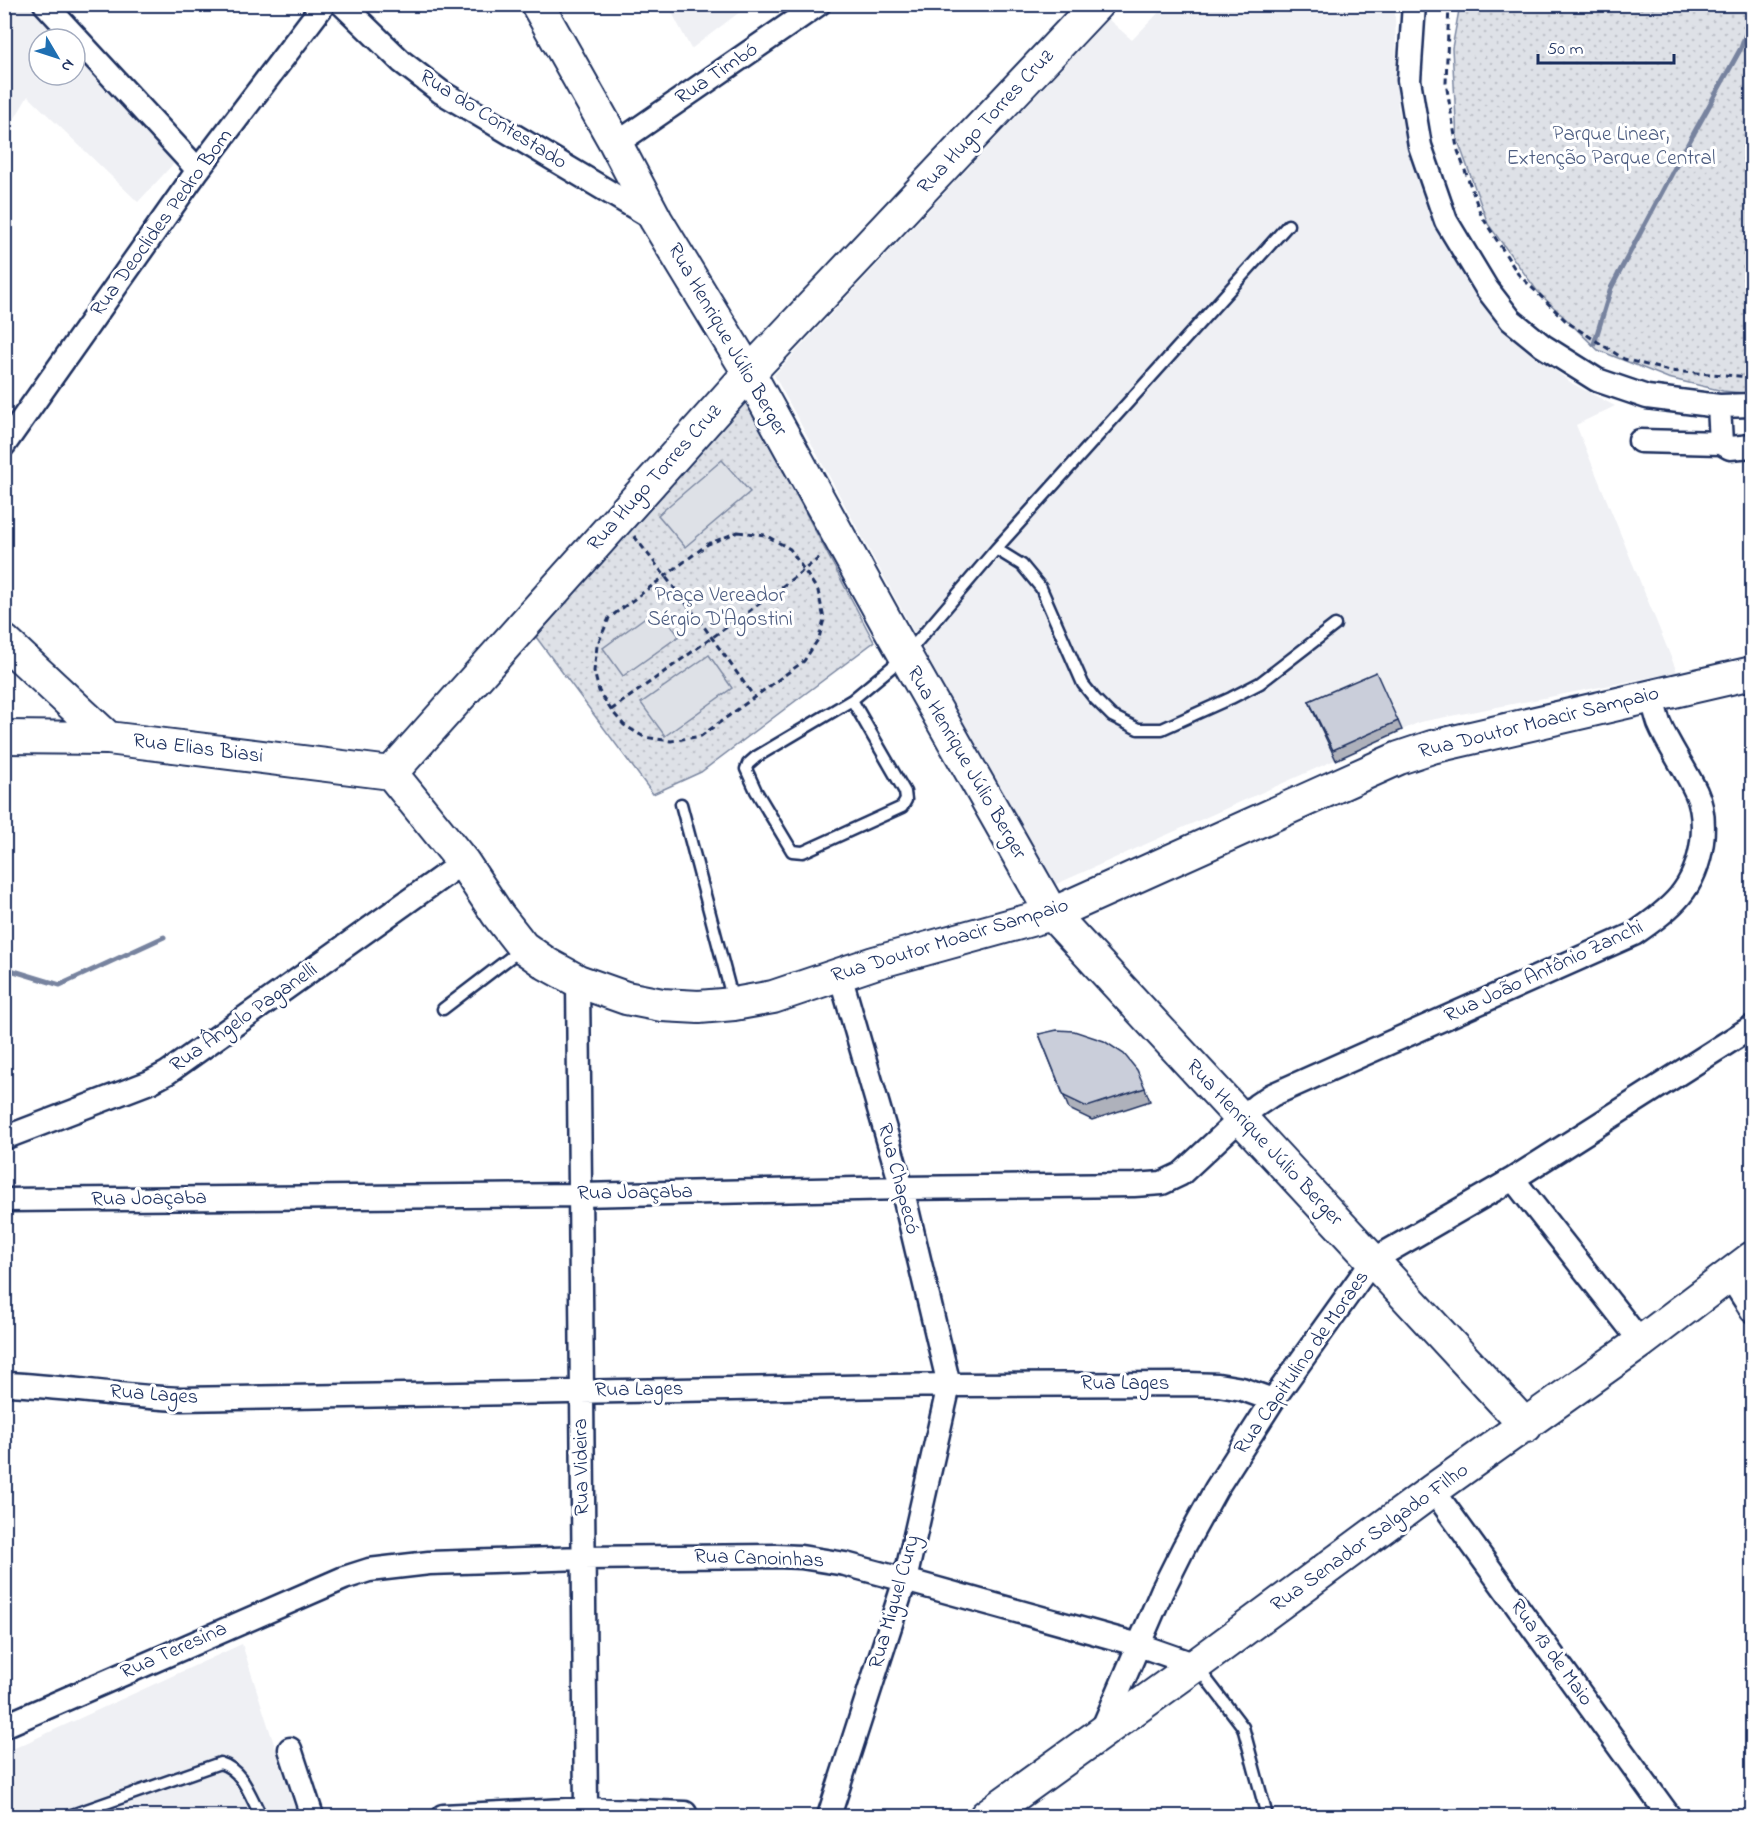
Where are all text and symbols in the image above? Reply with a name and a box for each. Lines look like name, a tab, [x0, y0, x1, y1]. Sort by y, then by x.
north arrow	[27, 27, 87, 87]
scale bar	[1538, 27, 1674, 65]
street label: Rua Timbó	[670, 35, 765, 113]
text: 50 m	[1547, 37, 1584, 63]
street label: Rua Hugo Torres Cruz	[911, 42, 1063, 203]
text: N	[54, 53, 80, 77]
street label: Rua do Contestado	[413, 62, 573, 178]
park label: Parque Linear, Extenção Parque Central	[1507, 120, 1715, 174]
street label: Rua Deoclides Pedro Bom	[84, 123, 240, 323]
street label: Rua Henrique Júlio Berger	[658, 238, 795, 444]
street label: Rua Hugo Torres Cruz	[581, 398, 731, 560]
park label: Praça Vereador Sérgio D'Agostini	[647, 581, 793, 637]
street label: Rua Henrique Júlio Berger	[897, 661, 1034, 867]
street label: Rua Doutor Moacir Sampaio	[1416, 679, 1662, 767]
street label: Rua Elias Biasi	[131, 726, 265, 772]
street label: Rua Doutor Moacir Sampaio	[828, 891, 1072, 991]
street label: Rua João Antônio Zanchi	[1440, 913, 1648, 1031]
street label: Rua Ângelo Paganelli	[163, 954, 325, 1082]
street label: Rua Henrique Júlio Berger	[1177, 1053, 1350, 1235]
street label: Rua Chapecó	[869, 1120, 927, 1238]
street label: Rua Joaçaba	[577, 1177, 693, 1209]
street label: Rua Joaçaba	[91, 1183, 207, 1215]
street label: Rua Capitulino de Moraes	[1227, 1265, 1377, 1461]
street label: Rua Lages	[1081, 1369, 1169, 1401]
street label: Rua Lages	[594, 1374, 684, 1408]
street label: Rua Lages	[109, 1377, 199, 1415]
street label: Rua Videira	[566, 1418, 598, 1516]
street label: Rua Senador Salgado Filho	[1265, 1456, 1476, 1622]
street label: Rua Miguel Cury	[862, 1532, 930, 1673]
street label: Rua Canoinhas	[693, 1542, 825, 1576]
street label: Rua 13 de Maio	[1502, 1593, 1600, 1713]
street label: Rua Teresina	[116, 1614, 232, 1688]

